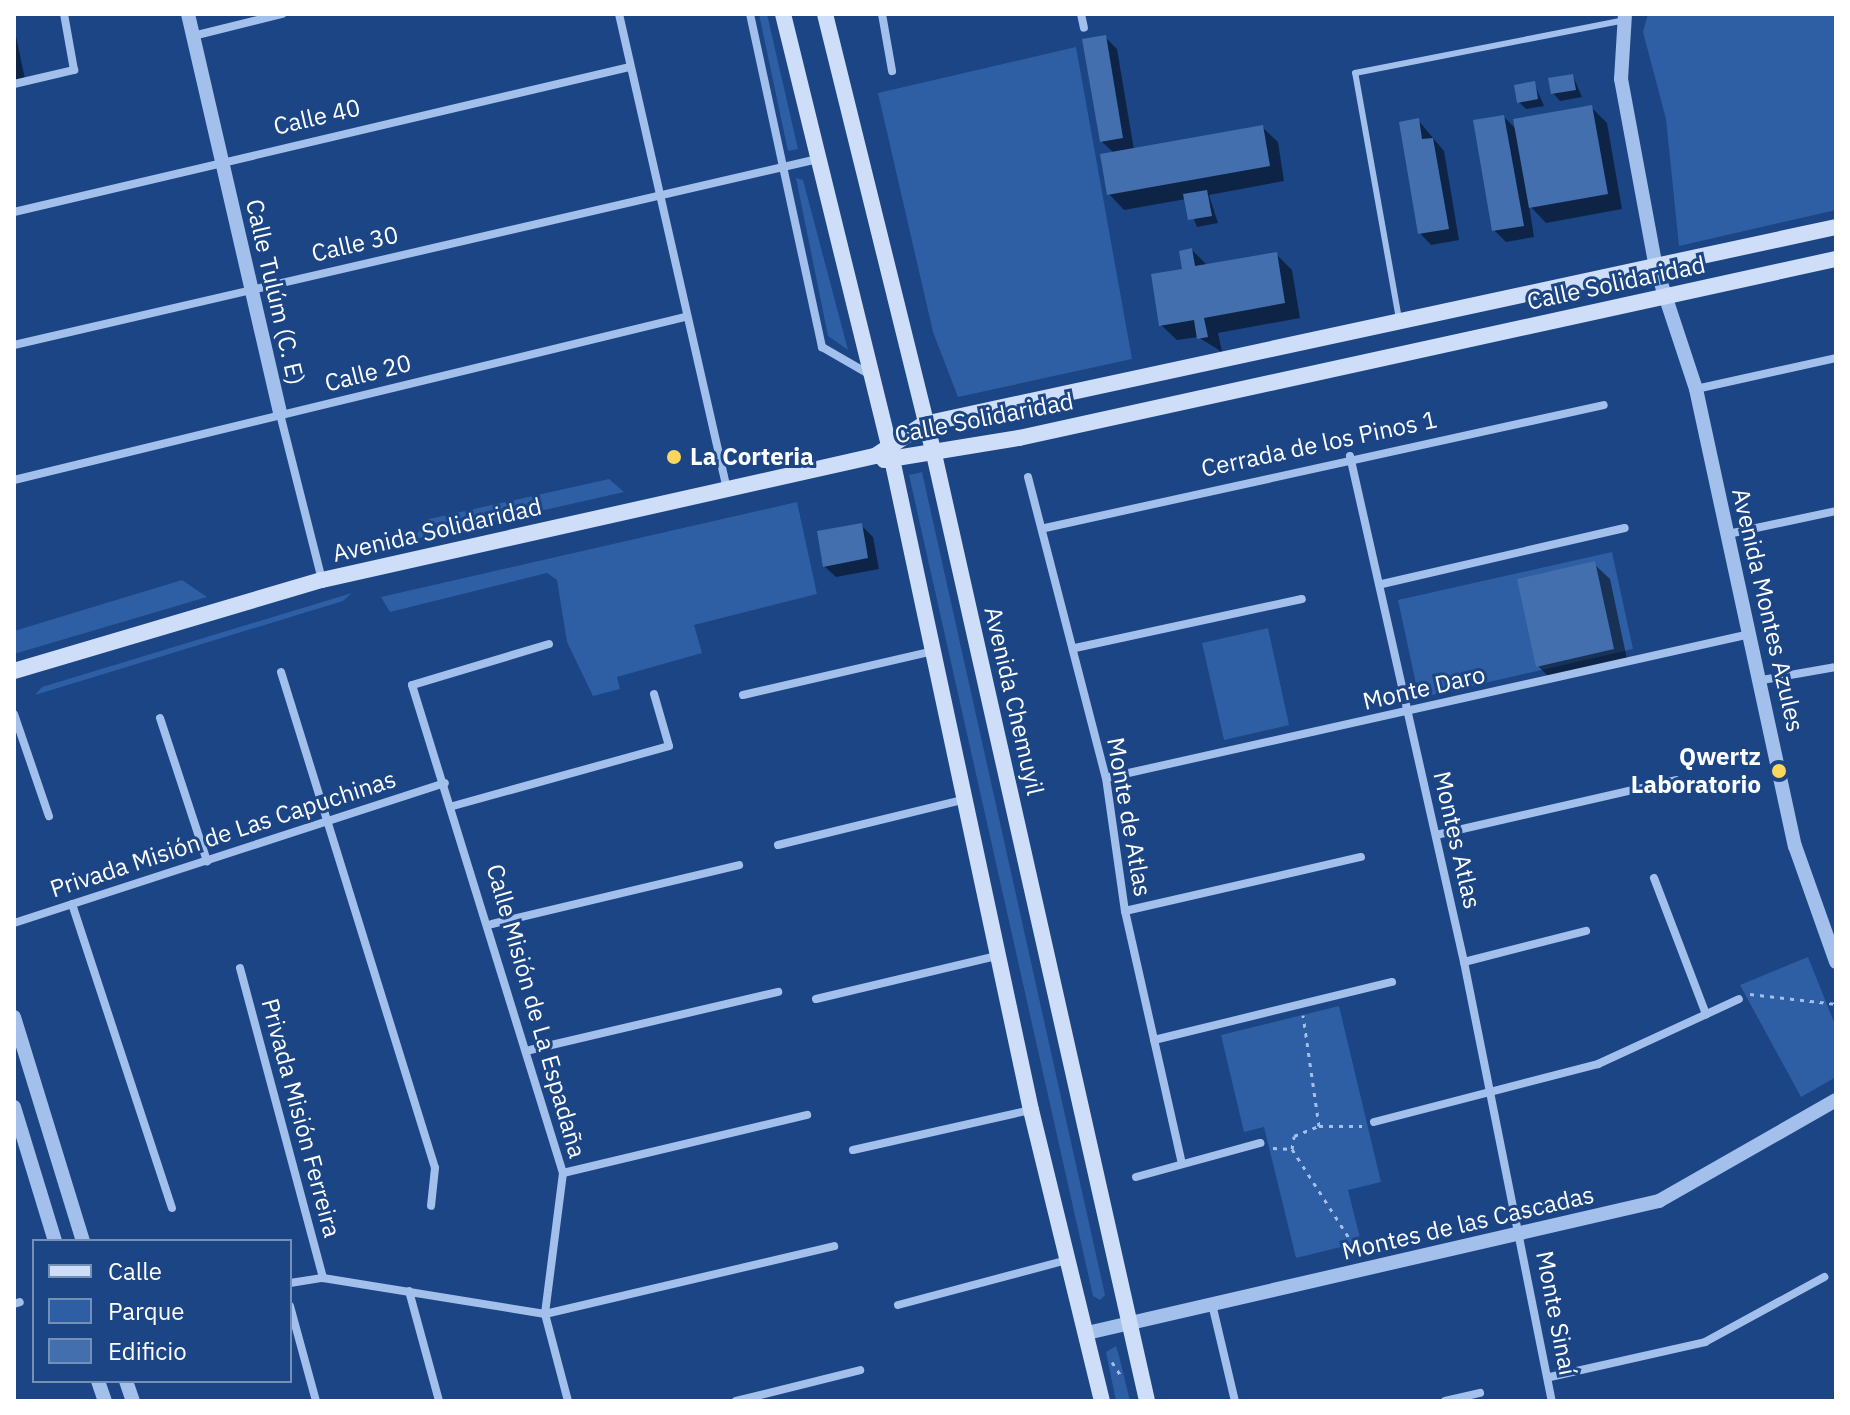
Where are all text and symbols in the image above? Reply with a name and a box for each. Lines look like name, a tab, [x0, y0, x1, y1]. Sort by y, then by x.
street label: Calle 40	[271, 93, 363, 141]
street label: Calle Tulúm (C. E)	[240, 196, 310, 388]
street label: Calle 30	[309, 220, 401, 268]
street label: Calle Solidaridad	[1524, 250, 1708, 316]
street label: Calle 20	[322, 348, 414, 398]
street label: Calle Solidaridad	[892, 387, 1076, 449]
street label: Cerrada de los Pinos 1	[1198, 405, 1440, 483]
place label: La Corteria	[690, 443, 814, 471]
marker: La Corteria	[665, 448, 683, 466]
street label: Avenida Montes Azules	[1726, 485, 1810, 735]
street label: Avenida Solidaridad	[330, 492, 544, 568]
street label: Avenida Chemuyil	[978, 604, 1050, 798]
street label: Monte Daro	[1360, 660, 1488, 716]
street label: Monte de Atlas	[1101, 735, 1157, 899]
place label: Qwertz Laboratorio	[1631, 743, 1761, 799]
marker: Qwertz Laboratorio	[1768, 760, 1790, 782]
street label: Privada Misión de Las Capuchinas	[46, 764, 400, 904]
street label: Montes Atlas	[1427, 768, 1487, 912]
street label: Calle Misión de La Espadaña	[480, 861, 592, 1161]
street label: Privada Misión Ferreira	[255, 995, 347, 1241]
street label: Montes de las Cascadas	[1339, 1180, 1597, 1266]
legend	[32, 1239, 292, 1383]
street label: Monte Sinaí	[1530, 1248, 1582, 1378]
text: Calle	[108, 1255, 162, 1287]
text: Parque	[108, 1295, 185, 1327]
text: Edificio	[108, 1335, 187, 1367]

